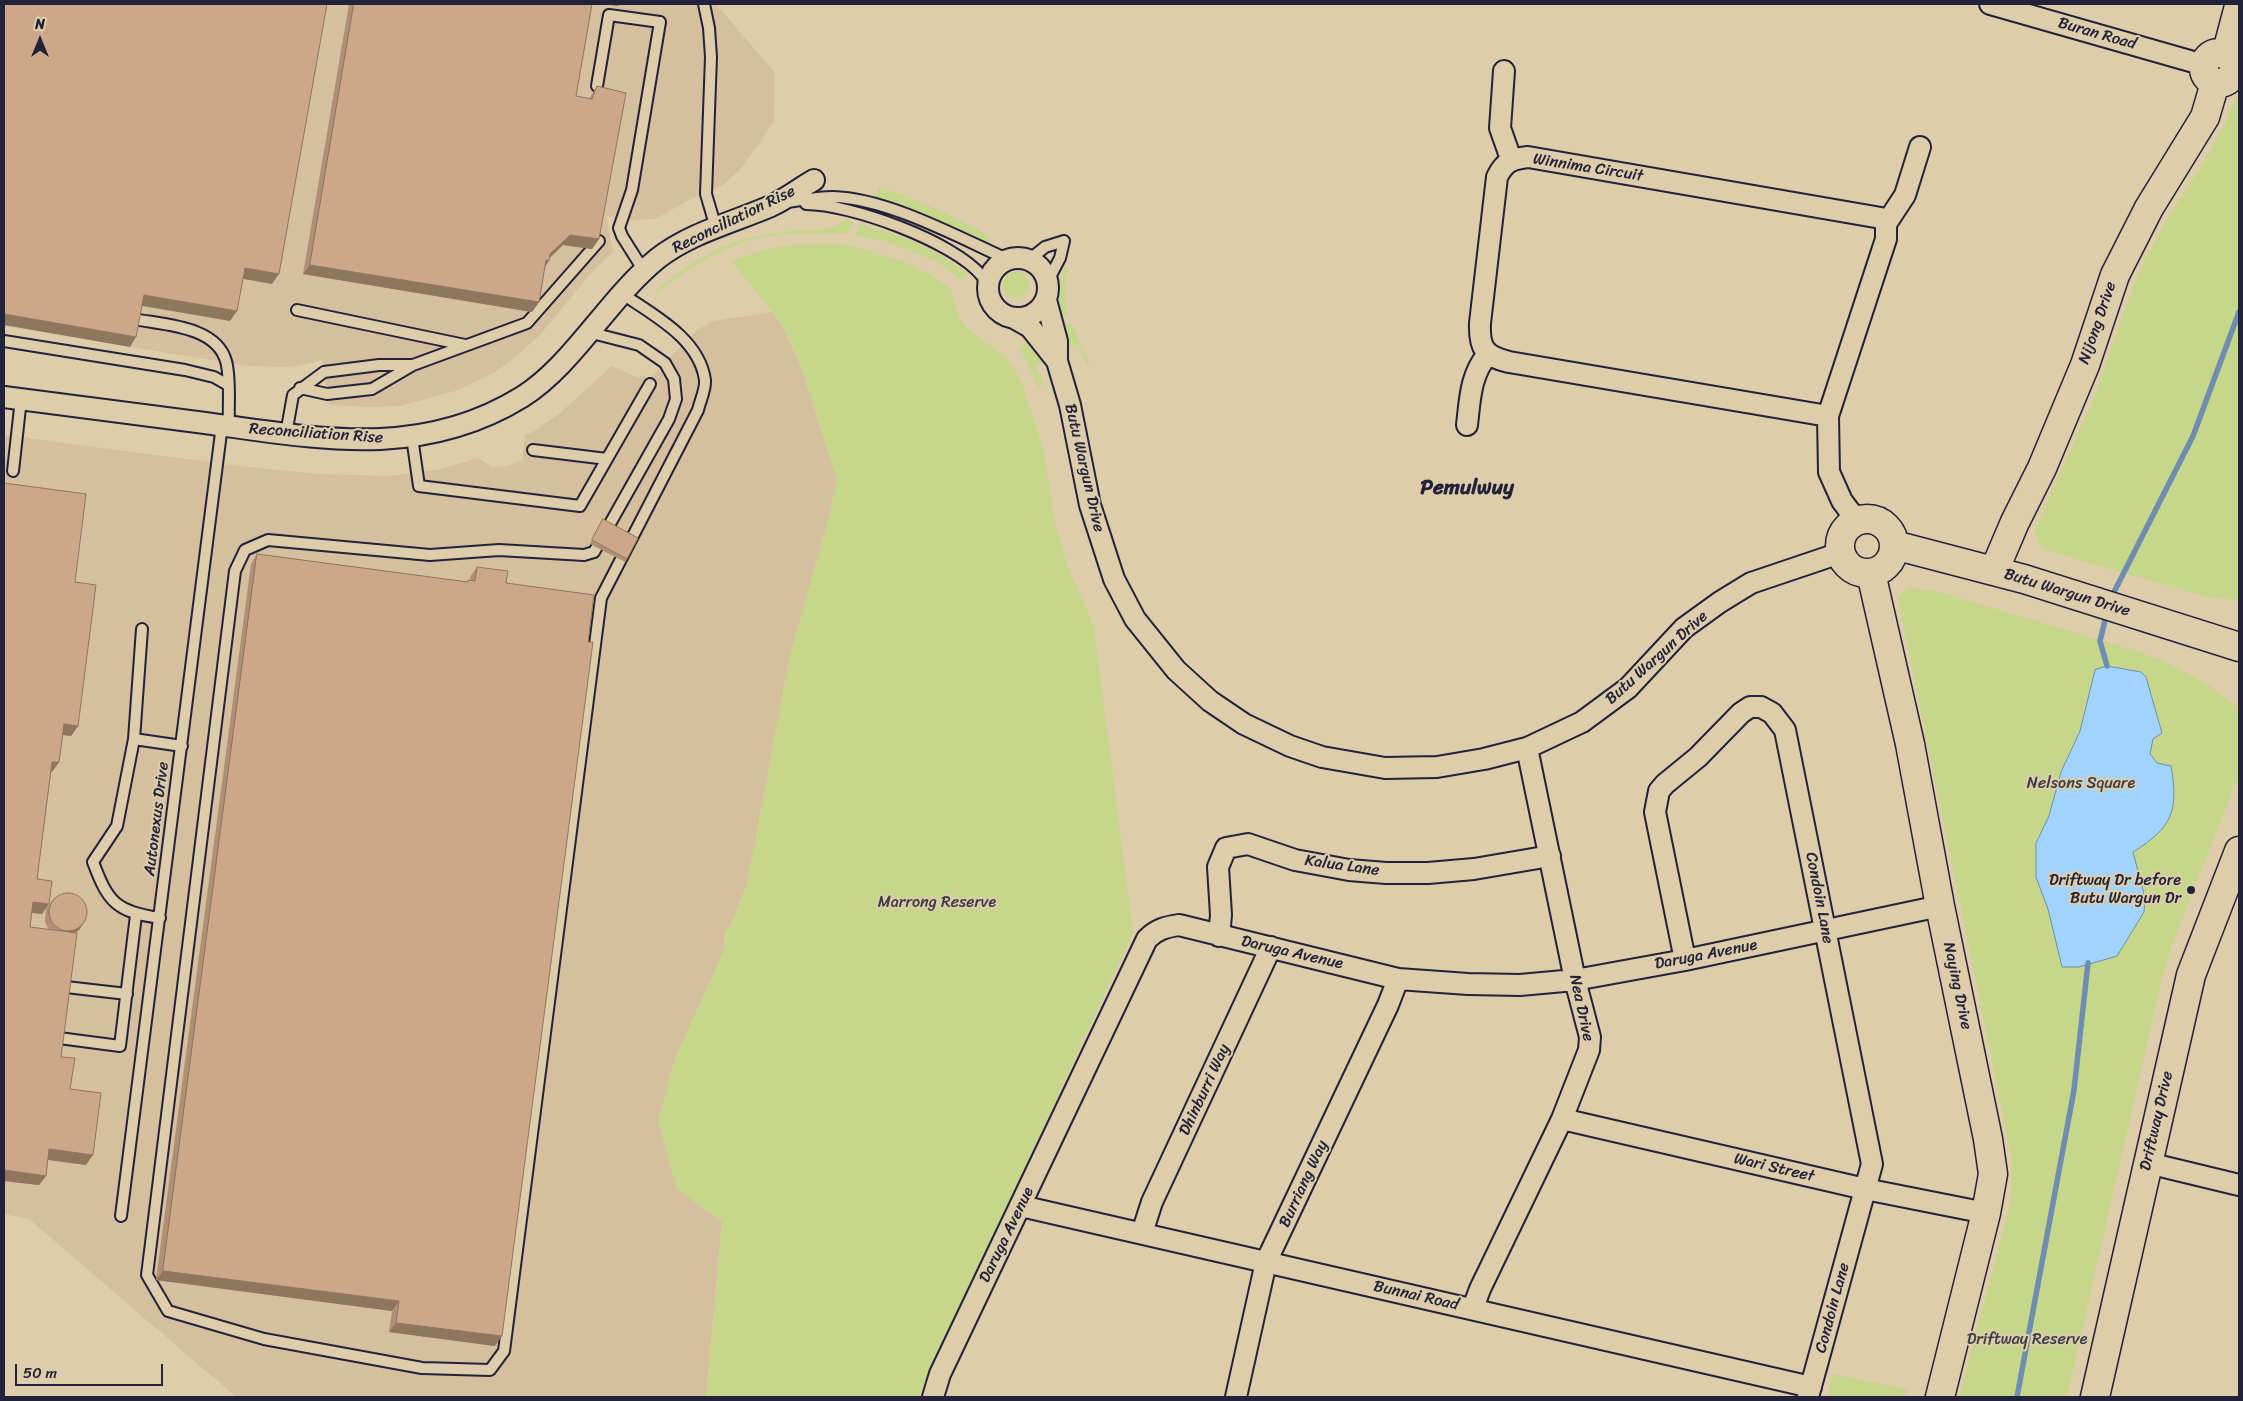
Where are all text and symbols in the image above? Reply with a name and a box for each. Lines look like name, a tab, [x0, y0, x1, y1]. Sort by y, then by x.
text: N	[35, 12, 45, 37]
street label: Buran Road	[2056, 14, 2138, 54]
north arrow	[15, 15, 65, 65]
street label: Winnima Circuit	[1532, 150, 1644, 186]
street label: Reconciliation Rise	[669, 182, 799, 258]
street label: Nijong Drive	[2075, 279, 2121, 367]
street label: Butu Wargun Drive	[1060, 402, 1108, 534]
street label: Reconciliation Rise	[248, 420, 384, 448]
district label: Pemulwuy	[1420, 476, 1514, 502]
street label: Butu Wargun Drive	[2002, 565, 2132, 621]
street label: Butu Wargun Drive	[1602, 607, 1712, 709]
street label: Autonexus Drive	[140, 761, 174, 877]
park label: Nelsons Square	[2027, 774, 2135, 794]
street label: Kalua Lane	[1303, 851, 1381, 881]
street label: Condoin Lane	[1801, 851, 1837, 945]
place label: Driftway Dr before Butu Wargun Dr	[2049, 871, 2181, 909]
marker: Driftway Dr before Butu Wargun Dr	[2185, 884, 2197, 896]
park label: Marrong Reserve	[878, 893, 996, 913]
street label: Daruga Avenue	[1239, 932, 1345, 974]
street label: Daruga Avenue	[1653, 936, 1759, 974]
street label: Naying Drive	[1938, 941, 1976, 1031]
street label: Nea Drive	[1565, 973, 1597, 1043]
street label: Dhinburri Way	[1175, 1041, 1235, 1139]
street label: Driftway Drive	[2136, 1069, 2178, 1173]
street label: Burriang Way	[1275, 1137, 1333, 1231]
street label: Wari Street	[1732, 1149, 1816, 1187]
street label: Daruga Avenue	[976, 1184, 1038, 1286]
street label: Condoin Lane	[1812, 1261, 1854, 1355]
street label: Bunnai Road	[1372, 1277, 1460, 1315]
park label: Driftway Reserve	[1967, 1330, 2087, 1350]
scale bar	[18, 1354, 165, 1386]
text: 50 m	[23, 1360, 57, 1386]

